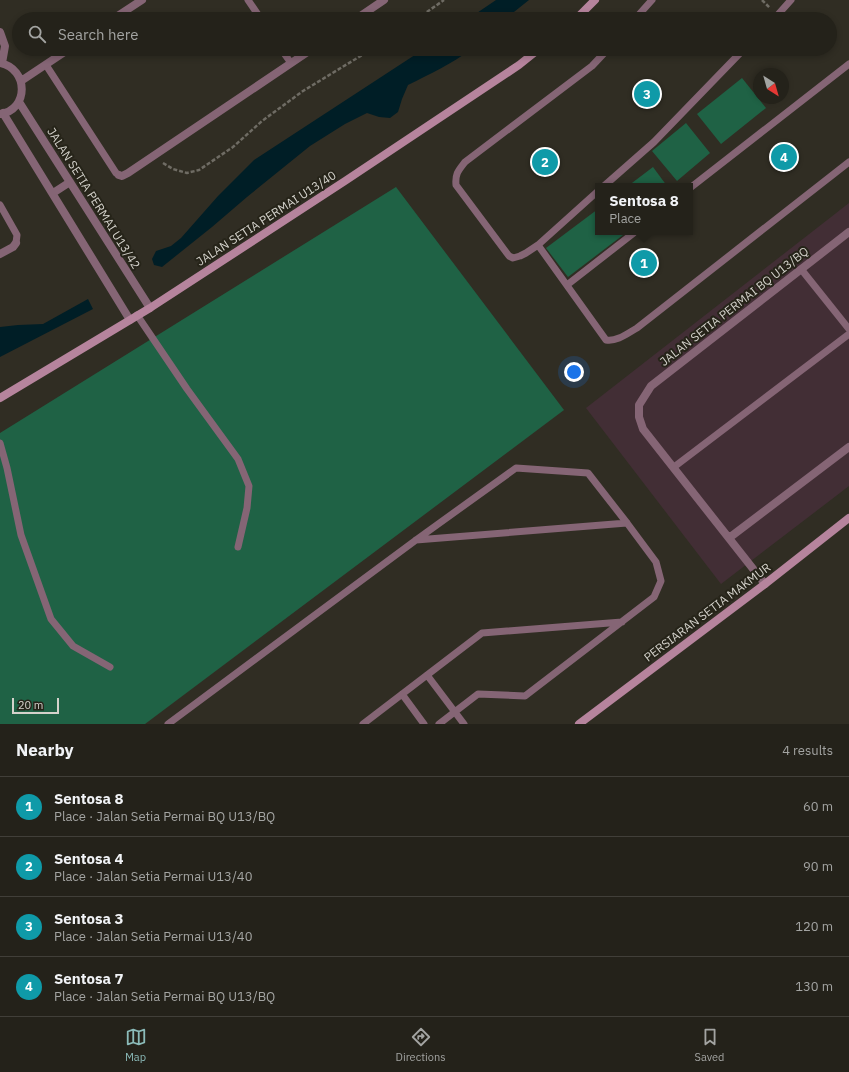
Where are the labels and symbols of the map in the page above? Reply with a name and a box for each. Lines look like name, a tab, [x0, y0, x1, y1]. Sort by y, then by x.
north arrow	[753, 68, 789, 104]
pin: 3	[634, 79, 660, 109]
street label: JALAN SETIA PERMAI U13/42	[44, 125, 144, 271]
pin: 4	[771, 142, 797, 172]
pin: 2	[532, 147, 558, 177]
street label: JALAN SETIA PERMAI U13/40	[193, 167, 339, 269]
street label: JALAN SETIA PERMAI BQ U13/BQ	[657, 243, 811, 369]
pin: 1	[631, 248, 657, 278]
your location	[564, 362, 584, 382]
street label: PERSIARAN SETIA MAKMUR	[641, 559, 774, 665]
scale bar	[12, 696, 59, 715]

